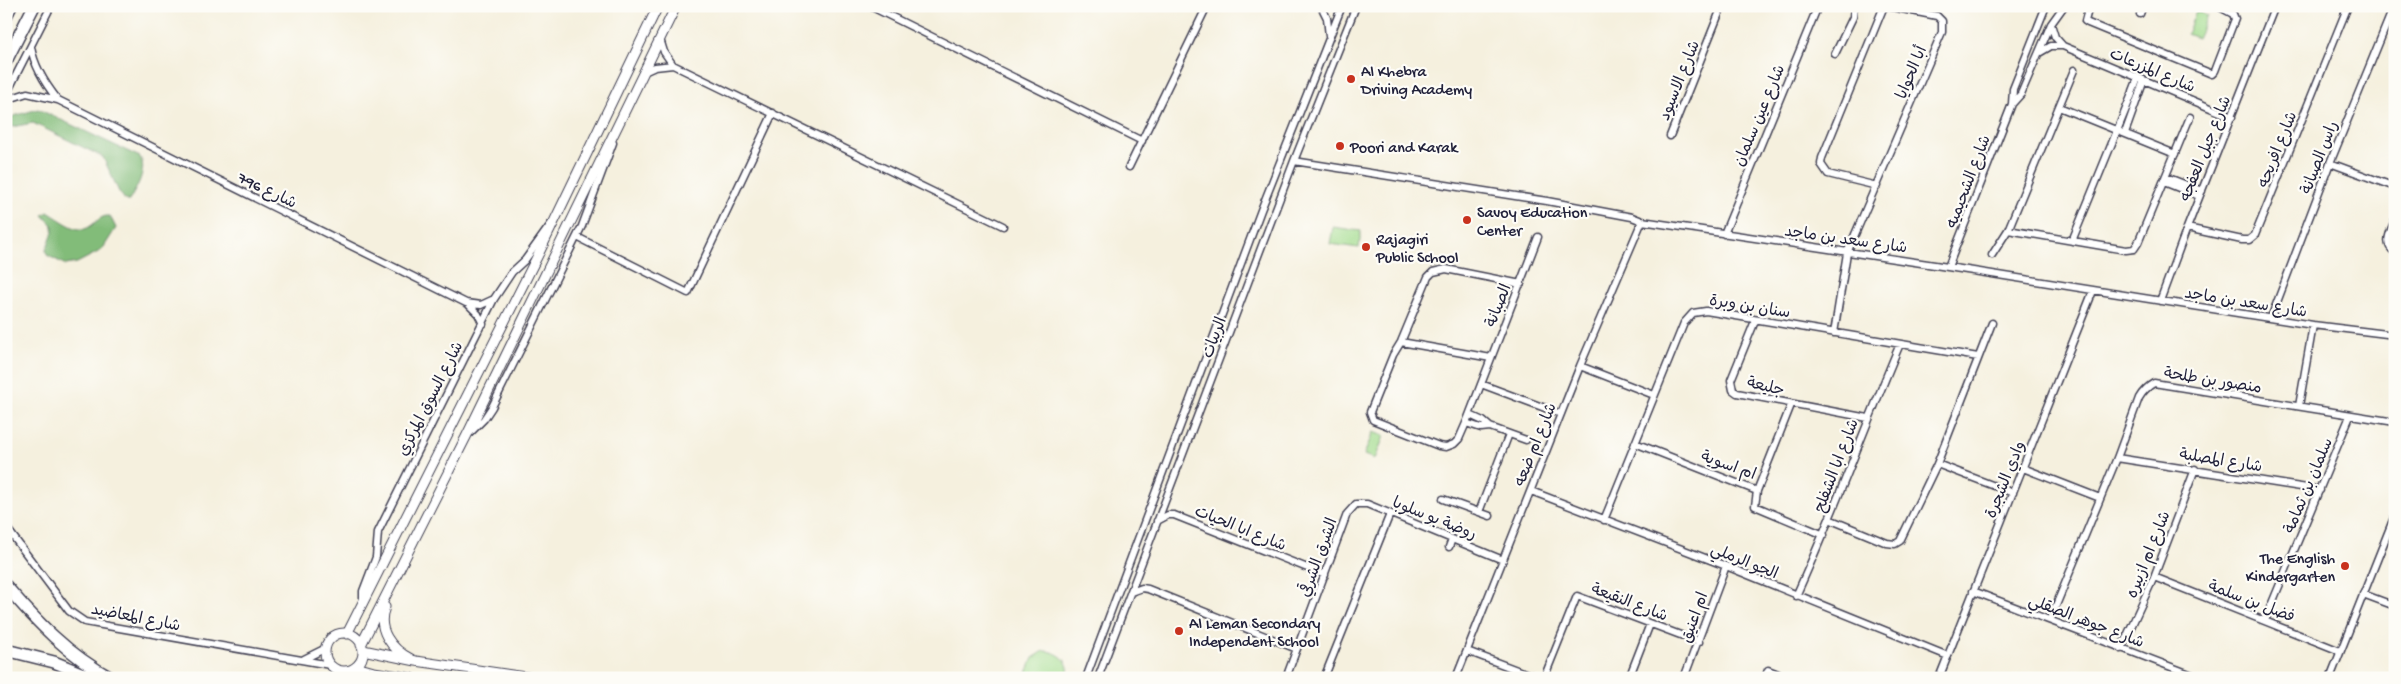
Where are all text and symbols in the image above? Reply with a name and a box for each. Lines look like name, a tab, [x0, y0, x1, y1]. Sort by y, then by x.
street label: شارع الاسيود	[1657, 39, 1706, 124]
street label: أبا الحوايا	[1892, 43, 1933, 103]
street label: شارع المزرعات	[2106, 46, 2197, 99]
street label: شارع عين سلمان	[1731, 63, 1791, 170]
place label: Al Khebra Driving Academy	[1360, 64, 1472, 101]
marker: Al Khebra Driving Academy	[1345, 73, 1357, 85]
street label: شارع جبل العفجه	[2177, 94, 2237, 205]
street label: شارع افريحه	[2255, 109, 2303, 191]
street label: راس الصبانة	[2298, 119, 2344, 197]
street label: شارع الشحيميه	[1944, 133, 1997, 231]
marker: Poori and Karak	[1334, 140, 1346, 152]
place label: Poori and Karak	[1349, 140, 1459, 159]
street label: شارع 796	[233, 169, 299, 214]
place label: Savoy Education Center	[1477, 205, 1588, 242]
marker: Savoy Education Center	[1461, 214, 1473, 226]
street label: شارع سعد بن ماجد	[1783, 223, 1908, 259]
place label: Rajagiri Public School	[1375, 232, 1459, 269]
marker: Rajagiri Public School	[1360, 241, 1372, 253]
street label: الصبانة	[1482, 282, 1517, 331]
street label: شارع سعد بن ماجد	[2183, 285, 2308, 324]
street label: سنان بن وبرة	[1708, 293, 1791, 324]
street label: الربيات	[1200, 315, 1233, 361]
street label: شارع السوق المركزي	[395, 339, 469, 460]
street label: منصور بن طلحة	[2162, 364, 2263, 400]
street label: جليعة	[1745, 374, 1786, 402]
street label: شارع ام ضعه	[1512, 401, 1563, 490]
street label: شارع ابا الشفلح	[1812, 417, 1865, 516]
street label: سلمان بن ثمامة	[2281, 435, 2339, 537]
street label: وادي الشجرة	[1983, 439, 2031, 522]
street label: شارع المصلبة	[2178, 446, 2263, 478]
street label: ام اسوية	[1698, 448, 1758, 486]
street label: روضة بو سلوبا	[1389, 494, 1479, 546]
street label: شارع ابا الحيات	[1191, 503, 1288, 557]
street label: شارع ام ازبيره	[2124, 509, 2176, 602]
street label: الشرق الشرقي	[1293, 515, 1343, 600]
street label: الجو الرملي	[1707, 541, 1780, 587]
place label: The English Kindergarten	[2246, 551, 2335, 588]
marker: The English Kindergarten	[2339, 560, 2351, 572]
street label: فضل بن سلمة	[2205, 577, 2297, 628]
street label: شارع النقيعة	[1588, 580, 1670, 628]
street label: ام اعنيق	[1678, 590, 1714, 646]
street label: شارع جوهر الصقلي	[2025, 592, 2146, 656]
street label: شارع المعاضيد	[89, 601, 182, 637]
place label: Al Leman Secondary Independent School	[1189, 616, 1320, 653]
marker: Al Leman Secondary Independent School	[1173, 625, 1185, 637]

